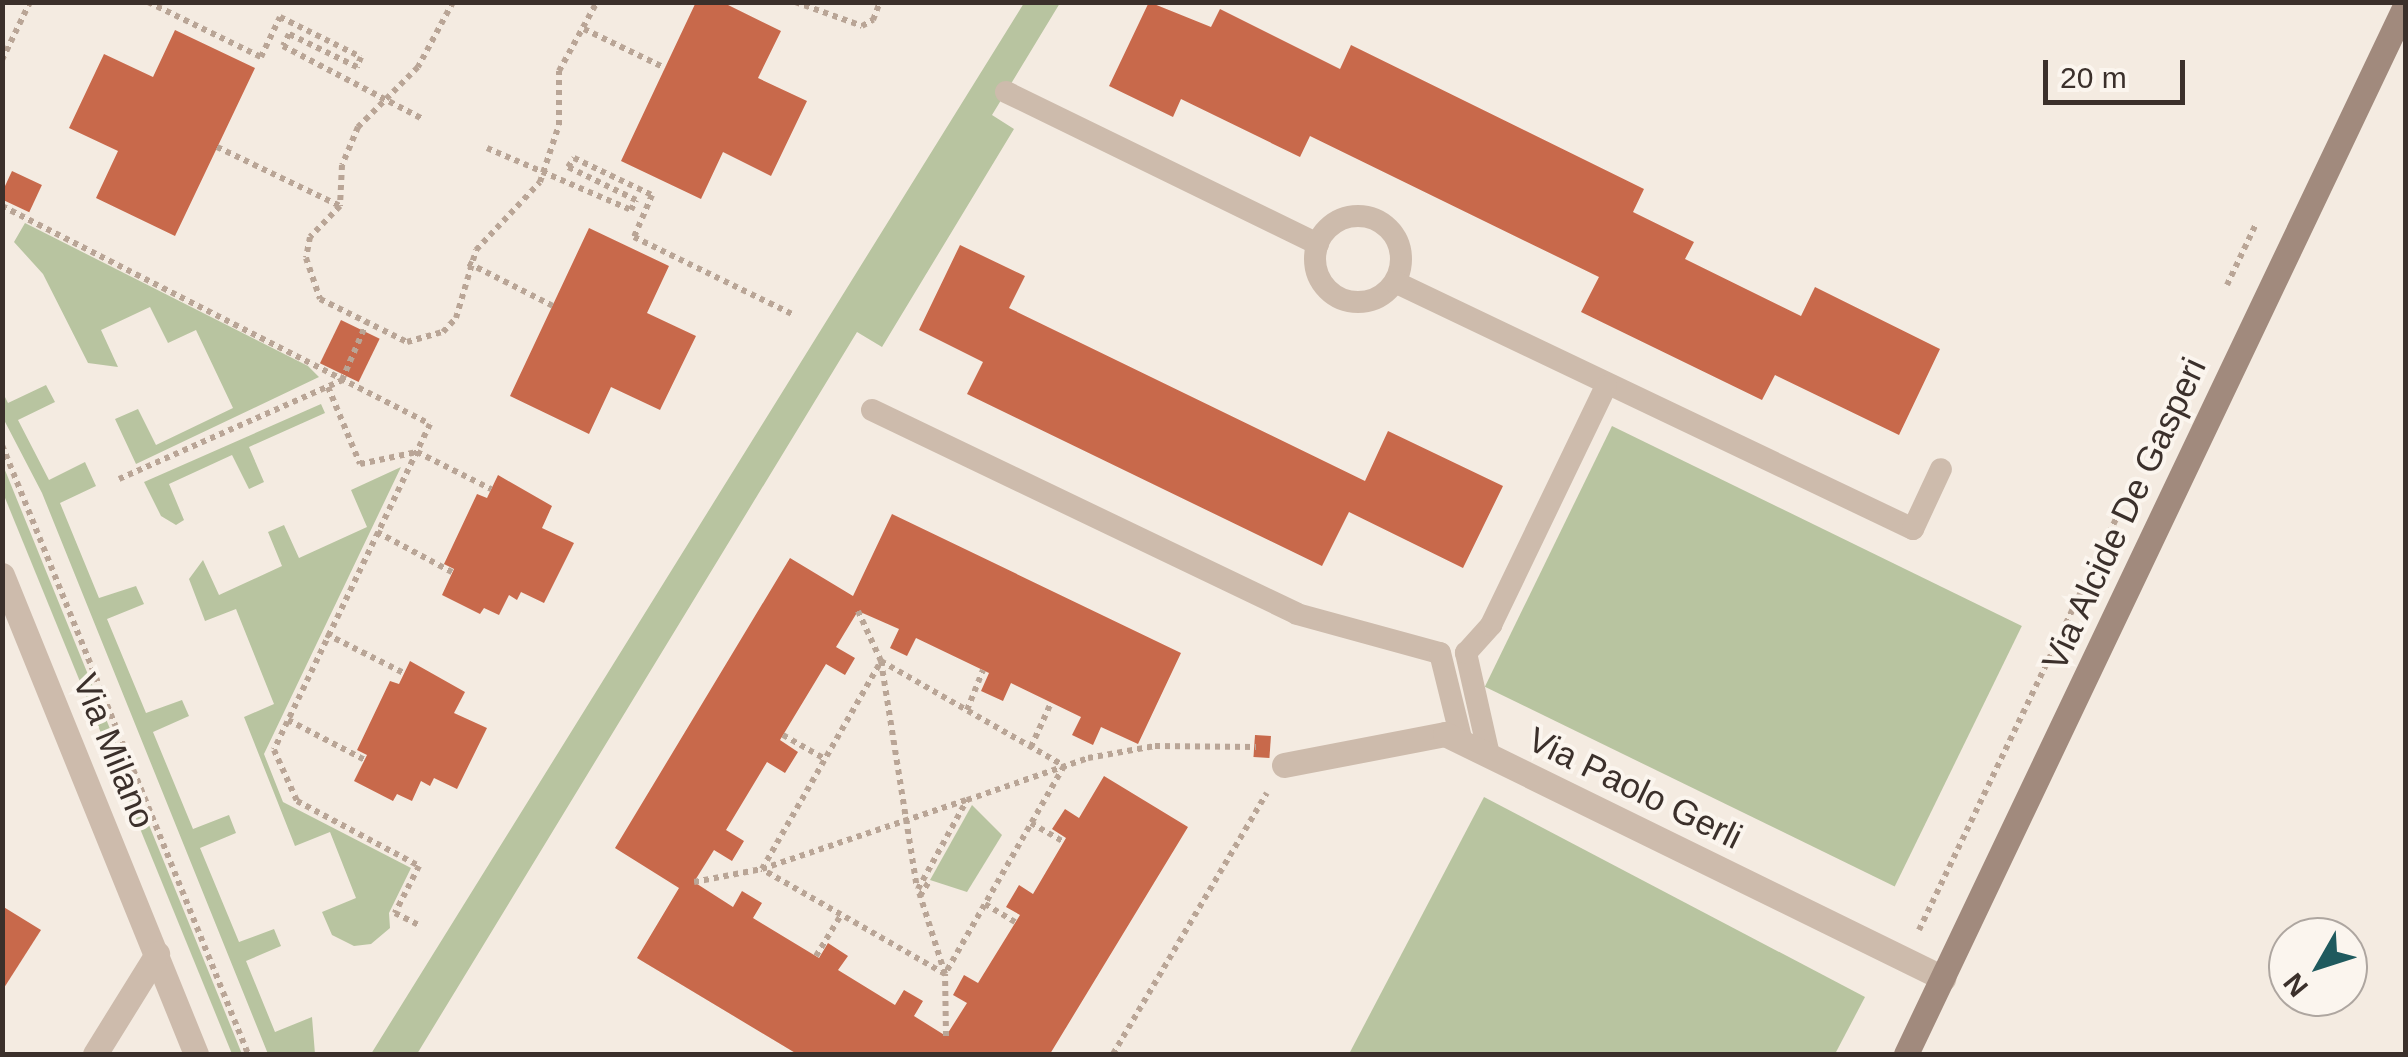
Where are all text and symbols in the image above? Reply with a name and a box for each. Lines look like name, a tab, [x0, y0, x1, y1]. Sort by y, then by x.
scale bar	[2048, 40, 2190, 102]
text: 20 m	[2060, 61, 2127, 94]
street label: Via Alcide De Gasperi	[2033, 350, 2215, 678]
street label: Via Milano	[64, 668, 164, 834]
street label: Via Paolo Gerli	[1521, 718, 1749, 858]
north arrow	[2268, 917, 2368, 1017]
text: N	[2277, 967, 2314, 1003]

